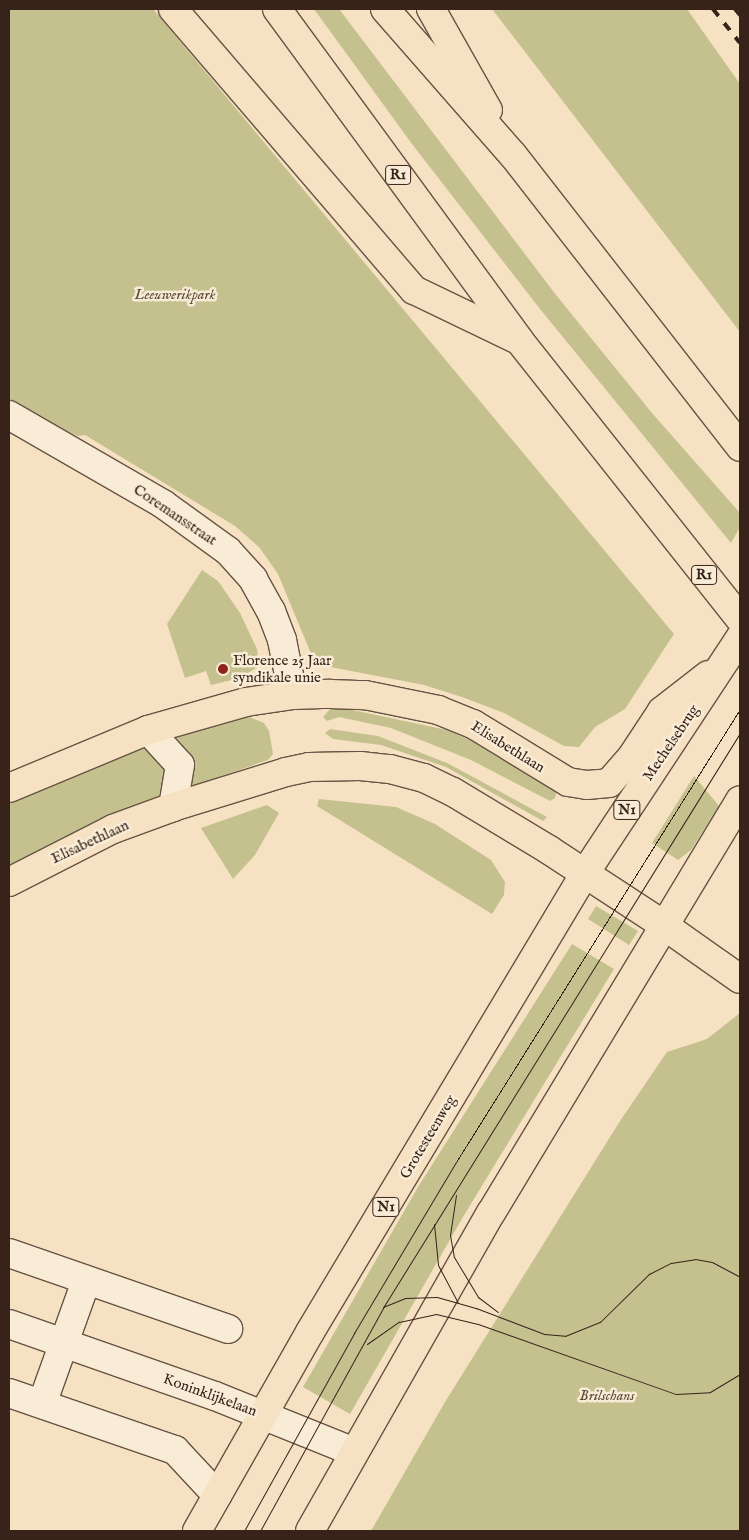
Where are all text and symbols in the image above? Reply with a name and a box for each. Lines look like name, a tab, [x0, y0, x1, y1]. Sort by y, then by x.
road number: R1	[384, 164, 412, 186]
park label: Leeuwerikpark	[135, 286, 215, 304]
street label: Coremansstraat	[130, 481, 220, 549]
road number: R1	[690, 564, 718, 586]
place label: Florence 25 Jaar syndikale unie	[233, 651, 331, 686]
marker: Florence 25 Jaar syndikale unie	[217, 663, 229, 675]
street label: Mechelsebrug	[639, 702, 703, 784]
street label: Elisabethlaan	[468, 717, 548, 777]
road number: N1	[613, 798, 641, 822]
street label: Elisabethlaan	[48, 816, 132, 868]
street label: Grotesteenweg	[396, 1092, 460, 1182]
road number: N1	[372, 1196, 400, 1218]
street label: Koninklijkelaan	[161, 1370, 259, 1420]
park label: Brilschans	[579, 1387, 635, 1405]

